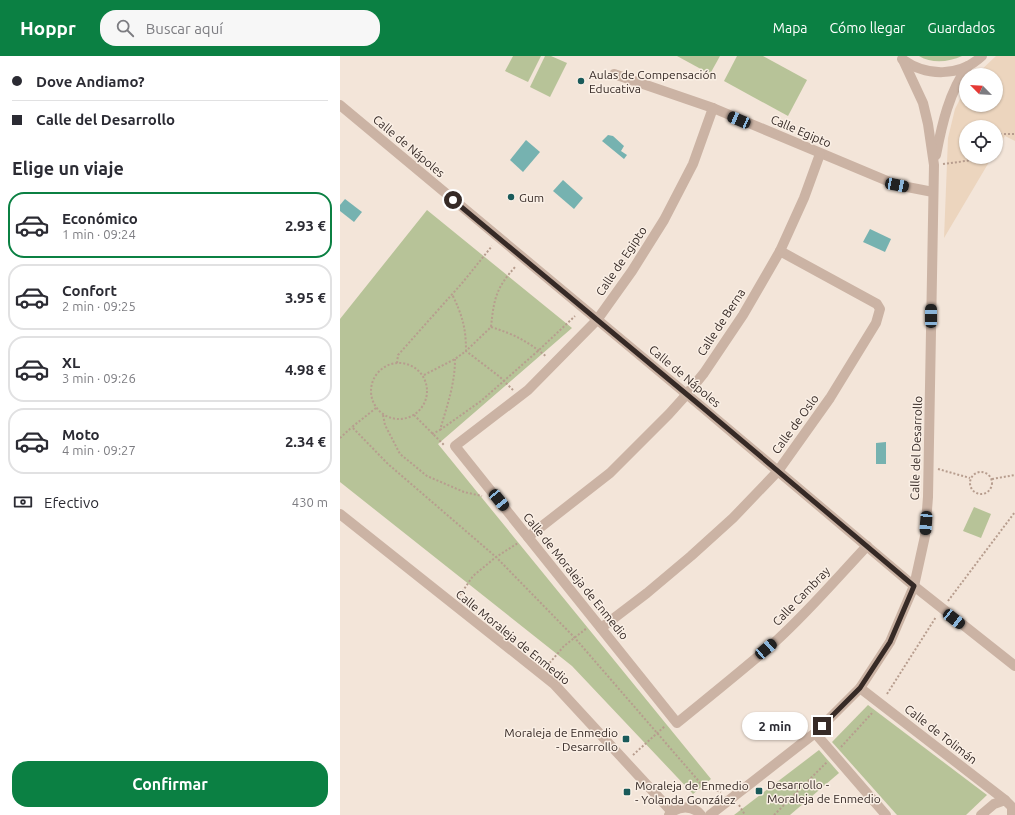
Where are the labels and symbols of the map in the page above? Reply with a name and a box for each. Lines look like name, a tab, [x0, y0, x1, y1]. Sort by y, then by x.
place label: Aulas de Compensación Educativa	[589, 68, 716, 95]
north arrow	[959, 68, 1003, 112]
marker: Aulas de Compensación Educativa	[576, 76, 586, 86]
car	[726, 110, 752, 130]
street label: Calle de Nápoles	[371, 112, 447, 180]
street label: Calle Egipto	[769, 112, 833, 150]
car	[884, 177, 910, 193]
route start	[444, 191, 462, 209]
place label: Gum	[519, 191, 544, 204]
marker: Gum	[506, 192, 516, 202]
street label: Calle de Egipto	[593, 224, 649, 298]
street label: Calle de Berna	[694, 286, 748, 358]
car	[925, 304, 937, 328]
street label: Calle de Nápoles	[647, 342, 723, 410]
street label: Calle de Oslo	[769, 392, 821, 456]
street label: Calle del Desarrollo	[908, 395, 924, 501]
car	[487, 487, 511, 513]
street label: Calle de Moraleja de Enmedio	[521, 510, 631, 642]
car	[919, 511, 933, 535]
street label: Calle Cambray	[770, 564, 832, 628]
street label: Calle Moraleja de Enmedio	[453, 587, 573, 687]
car	[941, 607, 967, 631]
car	[753, 637, 779, 661]
street label: Calle de Tolimán	[902, 702, 980, 766]
callout: 2 min	[742, 712, 808, 740]
route end	[813, 717, 831, 735]
place label: Moraleja de Enmedio - Desarrollo	[504, 726, 618, 753]
marker: Moraleja de Enmedio - Desarrollo	[621, 734, 631, 744]
place label: Desarrollo - Moraleja de Enmedio	[767, 778, 881, 805]
place label: Moraleja de Enmedio - Yolanda González	[635, 779, 749, 806]
marker: Desarrollo - Moraleja de Enmedio	[754, 786, 764, 796]
marker: Moraleja de Enmedio - Yolanda González	[622, 787, 632, 797]

